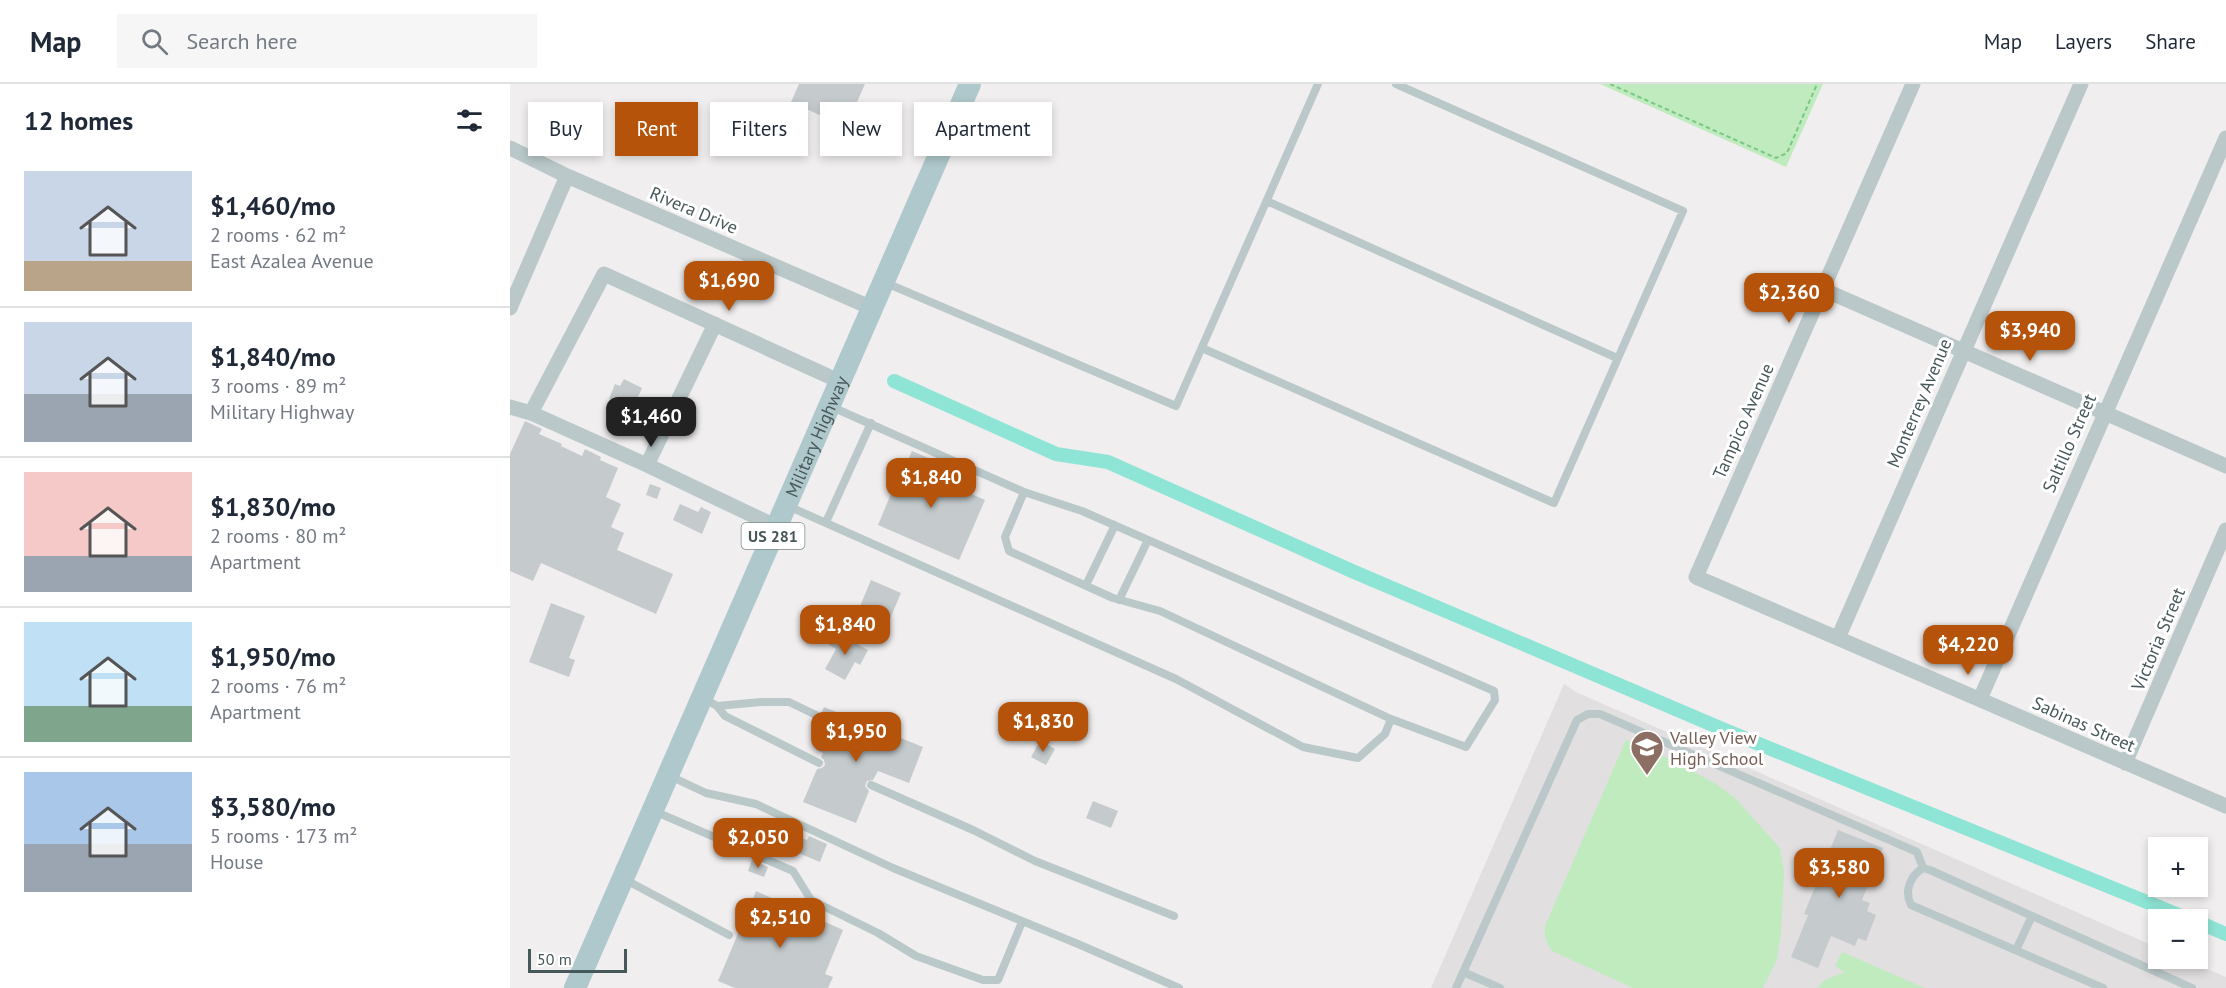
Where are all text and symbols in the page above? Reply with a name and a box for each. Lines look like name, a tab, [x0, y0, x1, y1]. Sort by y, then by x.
search box	[117, 14, 537, 68]
text: Map	[30, 23, 81, 60]
icon: search	[138, 25, 171, 58]
text: Search here	[186, 27, 297, 55]
text: Map	[1984, 28, 2022, 55]
text: Layers	[2055, 28, 2112, 55]
text: Share	[2145, 28, 2196, 55]
chip: Buy	[528, 102, 603, 156]
chip: Rent	[615, 102, 698, 156]
chip: Filters	[710, 102, 808, 156]
chip: New	[820, 102, 902, 156]
chip: Apartment	[914, 102, 1052, 156]
text: 12 homes	[24, 104, 133, 137]
icon: filters	[453, 104, 486, 137]
street label: Rivera Drive	[647, 181, 741, 239]
text: $1,460/mo	[210, 189, 336, 222]
icon: home	[72, 195, 144, 267]
text: 2 rooms · 62 m²	[210, 222, 346, 248]
text: East Azalea Avenue	[210, 248, 374, 274]
pin: $1,690	[680, 261, 778, 312]
text: $1,690	[698, 267, 760, 293]
pin: $2,360	[1740, 273, 1838, 324]
text: $2,360	[1758, 279, 1820, 305]
pin: $3,940	[1981, 311, 2079, 362]
text: $3,940	[1999, 317, 2061, 343]
street label: Monterrey Avenue	[1881, 335, 1957, 471]
text: $1,840/mo	[210, 340, 336, 373]
icon: home	[72, 346, 144, 418]
street label: Tampico Avenue	[1707, 360, 1779, 482]
street label: Military Highway	[779, 372, 853, 500]
text: 3 rooms · 89 m²	[210, 373, 346, 399]
street label: Saltillo Street	[2037, 390, 2101, 496]
pin: $1,460	[602, 397, 700, 448]
text: Military Highway	[210, 399, 354, 425]
text: $1,460	[620, 403, 682, 429]
pin: $1,840	[882, 458, 980, 509]
text: $1,840	[900, 464, 962, 490]
text: $1,830/mo	[210, 490, 336, 523]
icon: home	[72, 496, 144, 568]
text: 2 rooms · 80 m²	[210, 523, 346, 549]
road number: US 281	[742, 523, 804, 549]
text: Apartment	[210, 549, 301, 575]
street label: Victoria Street	[2126, 584, 2190, 695]
pin: $1,840	[796, 605, 894, 656]
text: $1,840	[814, 611, 876, 637]
pin: $4,220	[1919, 625, 2017, 676]
text: $4,220	[1937, 631, 1999, 657]
text: $1,950/mo	[210, 640, 336, 673]
icon: home	[72, 646, 144, 718]
text: 2 rooms · 76 m²	[210, 673, 346, 699]
street label: Sabinas Street	[2029, 691, 2139, 757]
text: Apartment	[210, 699, 301, 725]
pin: $1,830	[994, 702, 1092, 753]
text: $1,830	[1012, 708, 1074, 734]
pin: $1,950	[807, 712, 905, 763]
text: $1,950	[825, 718, 887, 744]
place label: Valley View High School	[1669, 726, 1764, 770]
school or university icon: Valley View High School	[1629, 729, 1665, 776]
text: $3,580/mo	[210, 790, 336, 823]
icon: home	[72, 796, 144, 868]
pin: $2,050	[709, 818, 807, 869]
text: 5 rooms · 173 m²	[210, 823, 357, 849]
text: $2,050	[727, 824, 789, 850]
map controls	[2148, 837, 2208, 969]
button: +	[2148, 837, 2208, 897]
pin: $3,580	[1790, 848, 1888, 899]
text: House	[210, 849, 264, 875]
text: $3,580	[1808, 854, 1870, 880]
pin: $2,510	[731, 898, 829, 949]
text: $2,510	[749, 904, 811, 930]
button: −	[2148, 909, 2208, 969]
scale bar	[528, 946, 627, 974]
text: 50 m	[537, 949, 572, 969]

